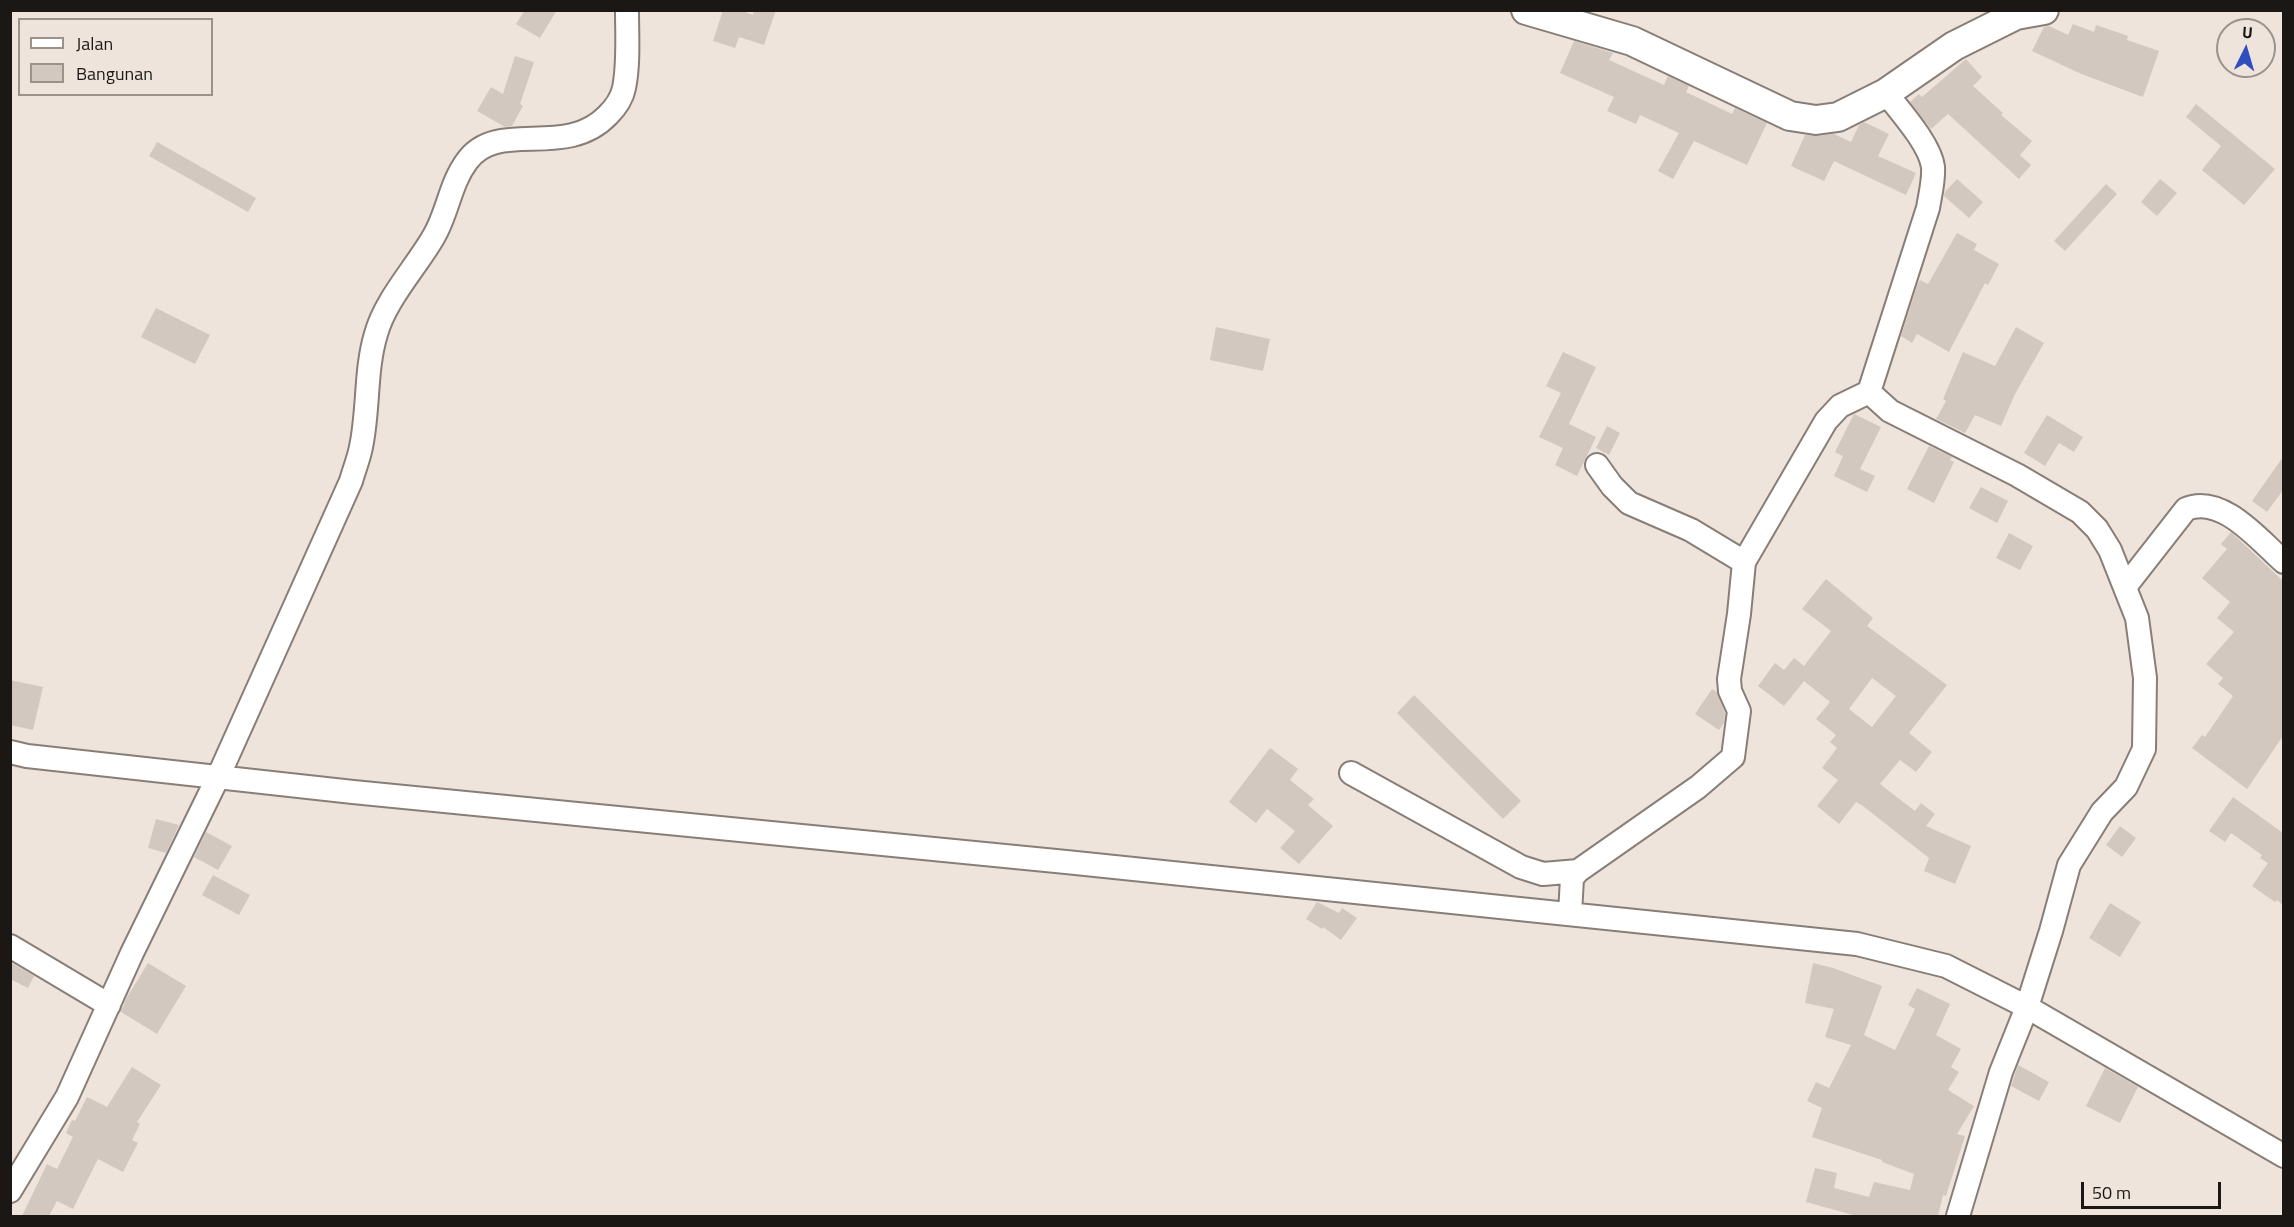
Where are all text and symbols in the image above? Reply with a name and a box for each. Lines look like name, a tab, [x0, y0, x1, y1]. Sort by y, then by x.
legend	[18, 18, 213, 96]
north arrow	[2216, 18, 2276, 78]
text: U	[2241, 20, 2254, 44]
text: Jalan	[76, 30, 113, 57]
text: Bangunan	[76, 60, 153, 87]
scale bar	[2084, 1170, 2224, 1208]
text: 50 m	[2092, 1179, 2131, 1206]

